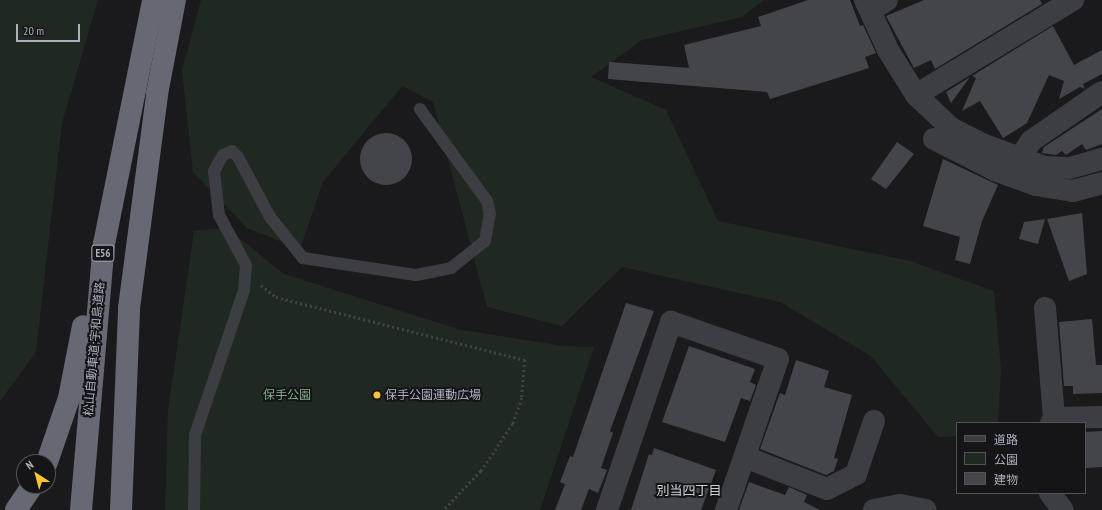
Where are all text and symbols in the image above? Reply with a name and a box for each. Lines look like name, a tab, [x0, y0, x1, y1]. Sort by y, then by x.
scale bar	[18, 16, 82, 42]
text: 20 m	[23, 23, 44, 38]
road number: E56	[91, 244, 115, 262]
street label: 松山自動車道;宇和島道路	[81, 281, 107, 417]
park label: 保手公園	[263, 388, 311, 402]
place label: 保手公園運動広場	[385, 388, 481, 402]
marker: 保手公園運動広場	[372, 390, 382, 400]
legend	[956, 422, 1086, 494]
text: 道路	[994, 432, 1018, 447]
text: 公園	[994, 452, 1018, 467]
north arrow	[16, 454, 56, 494]
text: N	[23, 458, 36, 473]
text: 建物	[994, 472, 1018, 487]
district label: 別当四丁目	[657, 483, 721, 499]

